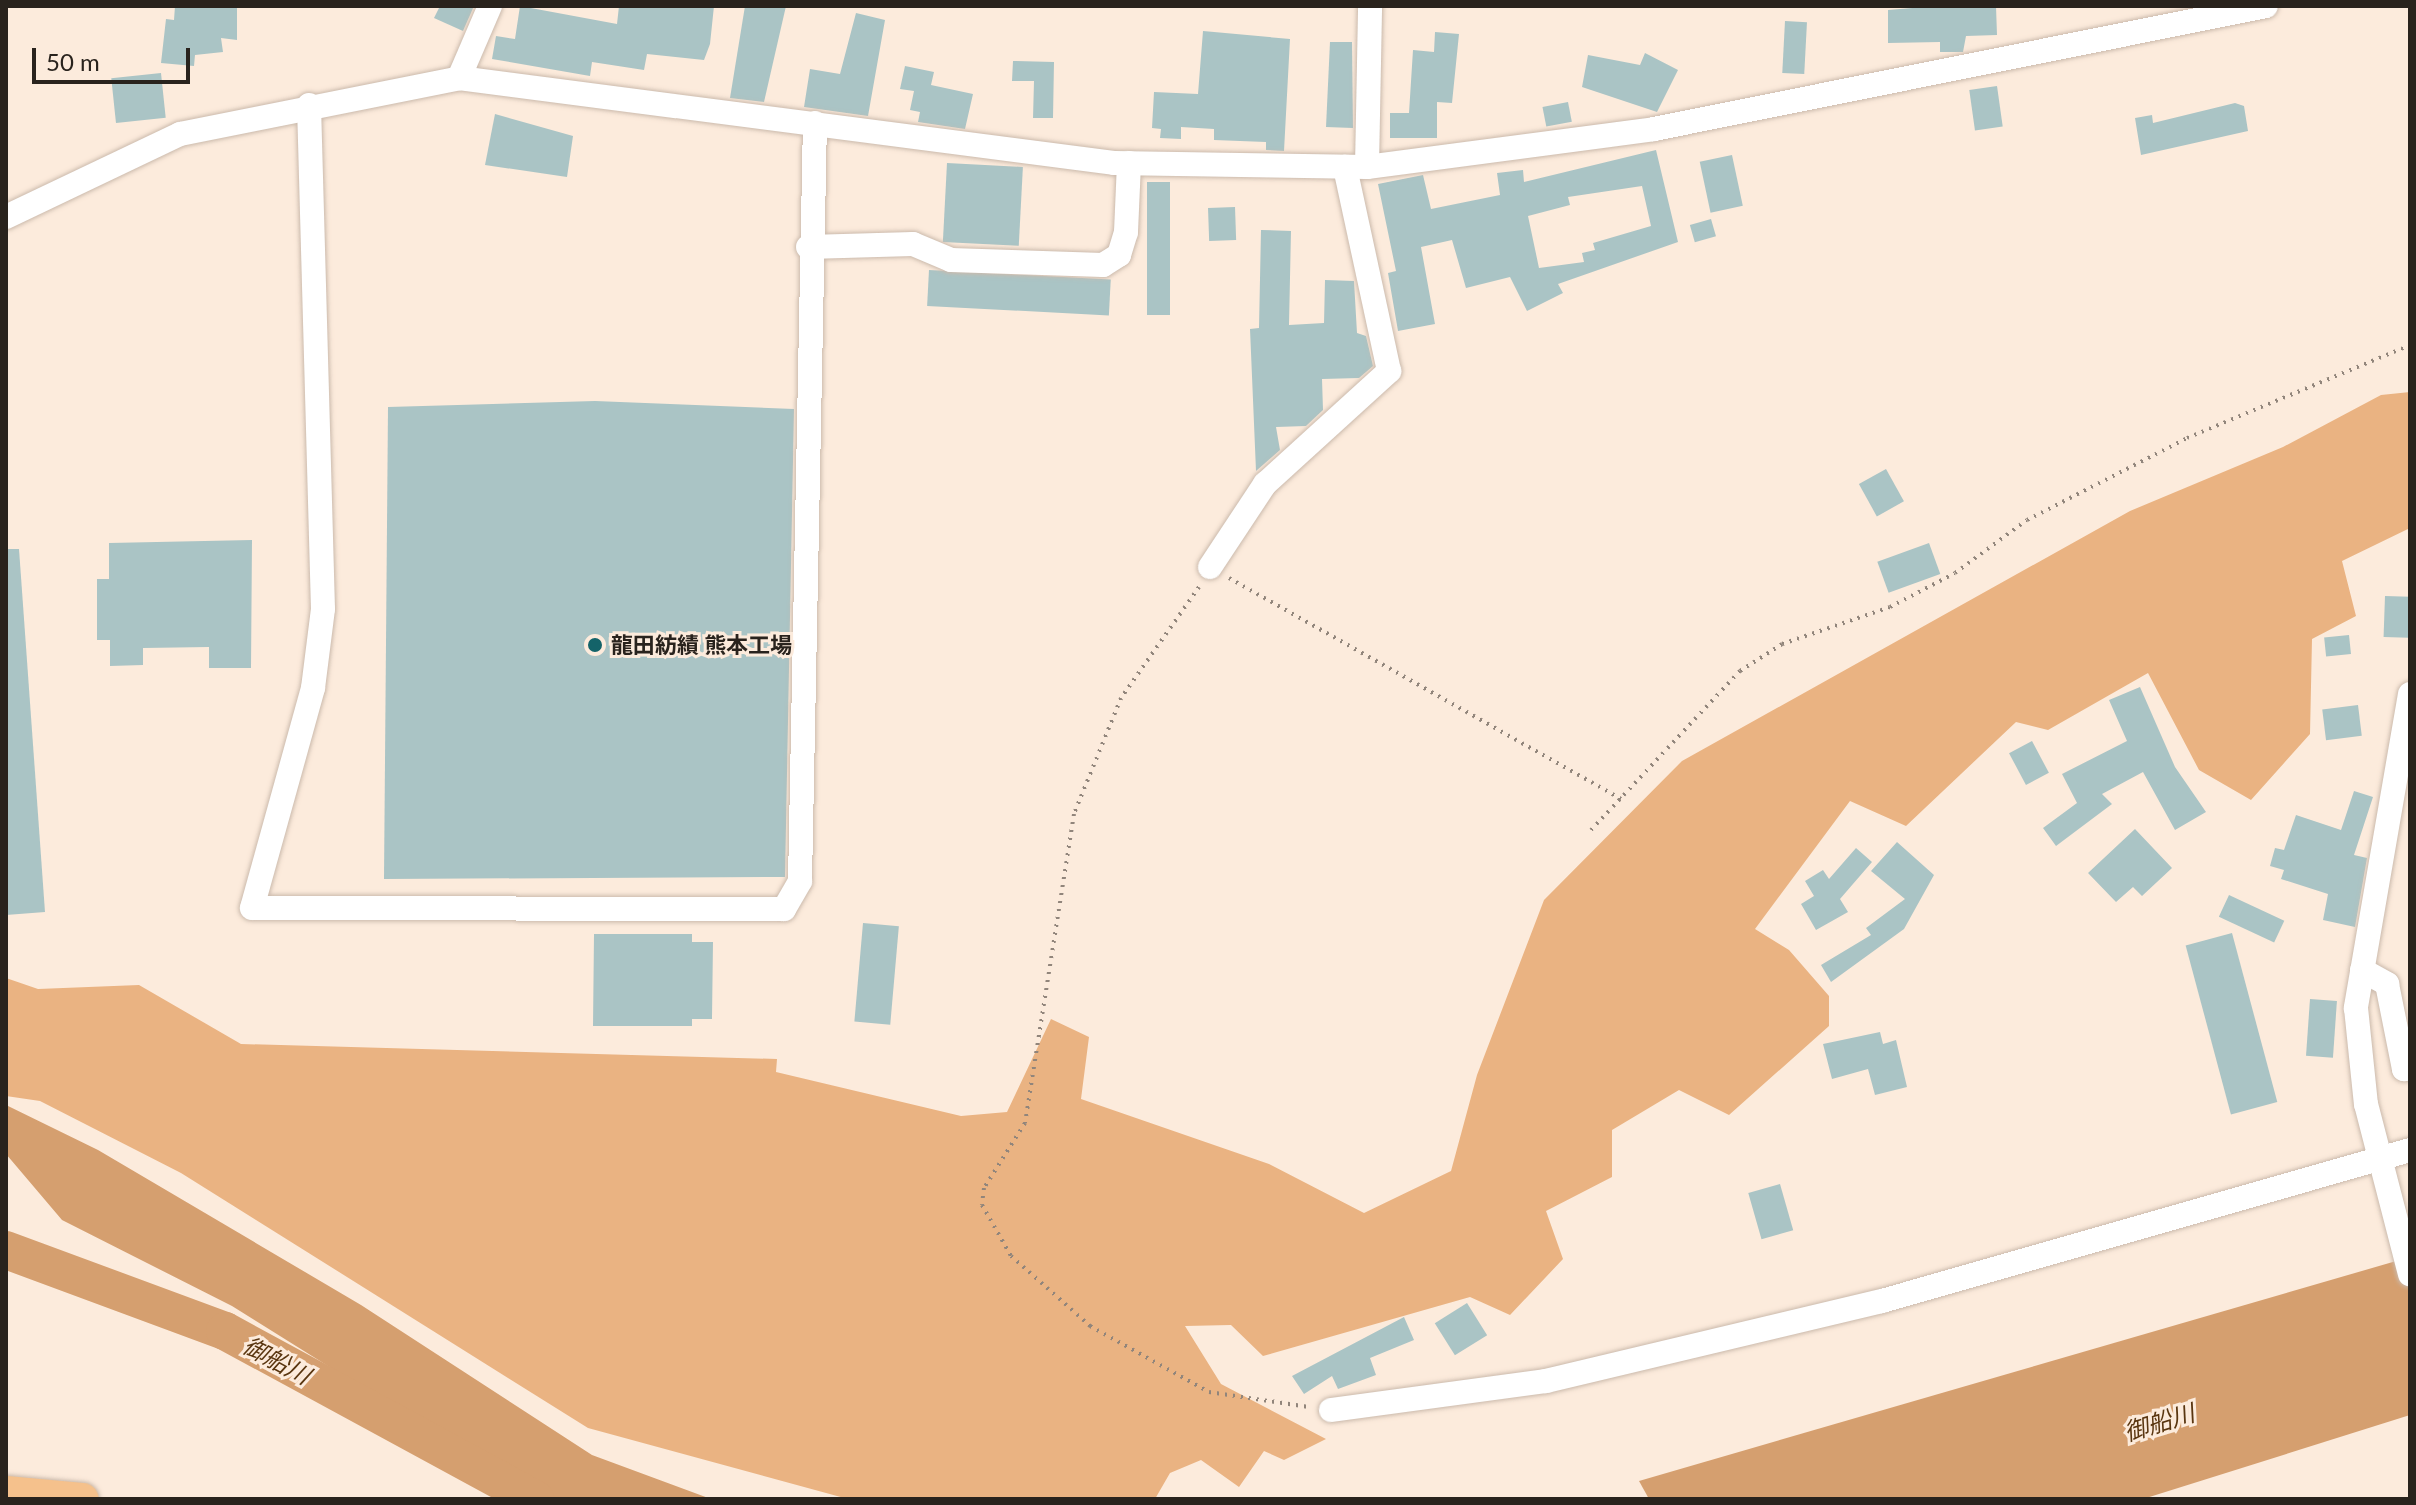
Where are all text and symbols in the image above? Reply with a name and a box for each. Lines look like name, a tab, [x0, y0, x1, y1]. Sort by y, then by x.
scale bar	[36, 32, 194, 82]
text: 50 m	[46, 47, 100, 76]
place label: 龍田紡績 熊本工場	[611, 632, 792, 658]
marker: 龍田紡績 熊本工場	[586, 636, 604, 654]
water label: 御船川	[238, 1330, 316, 1390]
water label: 御船川	[2120, 1398, 2198, 1446]

